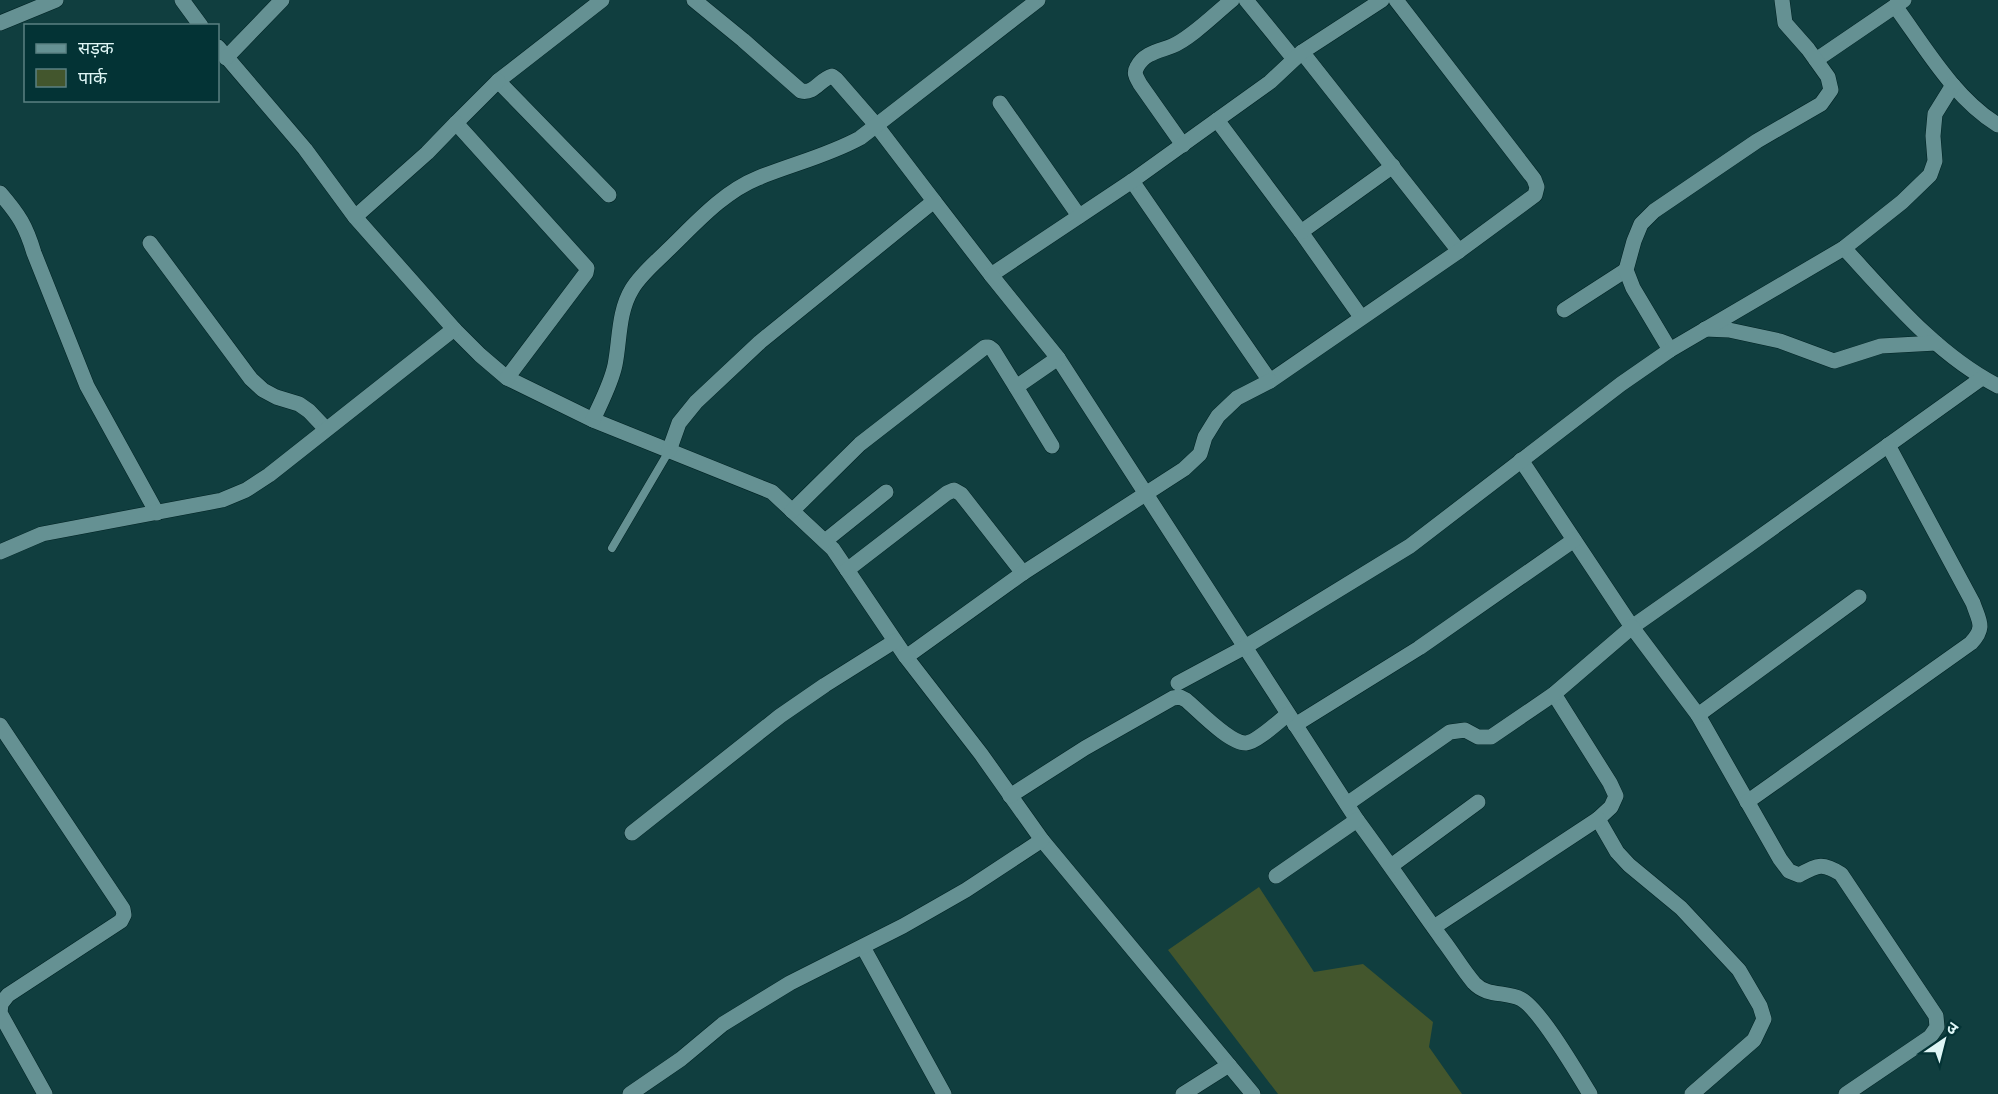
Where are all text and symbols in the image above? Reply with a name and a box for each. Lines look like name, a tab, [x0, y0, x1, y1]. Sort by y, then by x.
legend	[24, 24, 219, 102]
text: सड़क	[78, 38, 115, 58]
text: पार्क	[78, 67, 108, 88]
north arrow	[1914, 1010, 1974, 1070]
text: उ	[1944, 1018, 1962, 1038]

